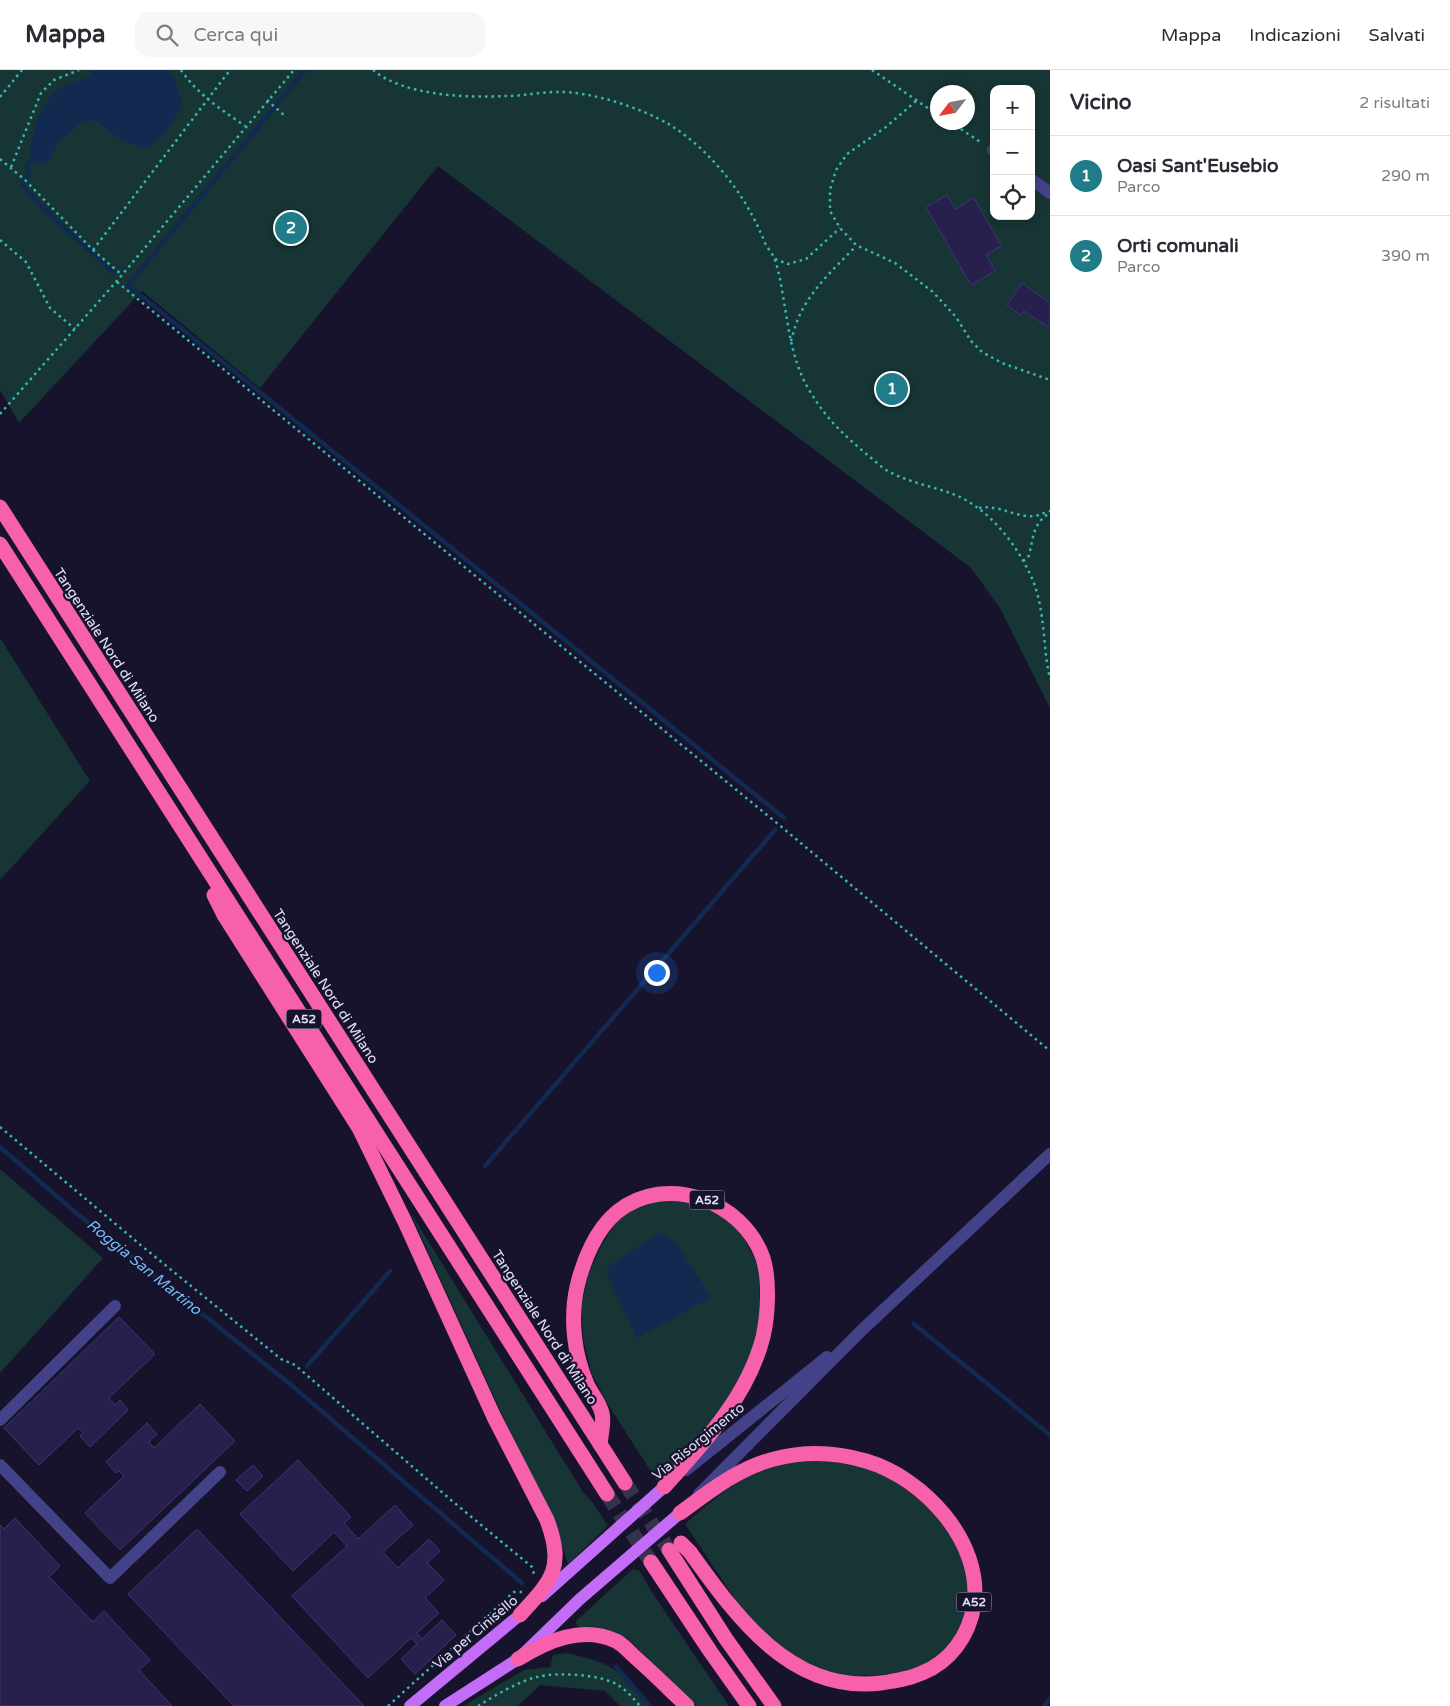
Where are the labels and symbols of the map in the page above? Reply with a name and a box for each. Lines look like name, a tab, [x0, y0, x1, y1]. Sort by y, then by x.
north arrow	[930, 85, 975, 130]
pin: 2	[275, 209, 307, 247]
pin: 1	[876, 370, 908, 408]
street label: Tangenziale Nord di Milano	[50, 565, 163, 726]
street label: Tangenziale Nord di Milano	[269, 906, 382, 1067]
your location	[644, 960, 670, 986]
road number: A52	[286, 1010, 322, 1029]
road number: A52	[690, 1190, 724, 1210]
water label: Roggia San Martino	[83, 1215, 205, 1319]
street label: Tangenziale Nord di Milano	[488, 1247, 601, 1408]
street label: Via Risorgimento	[649, 1399, 748, 1484]
street label: Via per Cinisello	[429, 1592, 521, 1673]
road number: A52	[956, 1592, 992, 1611]

